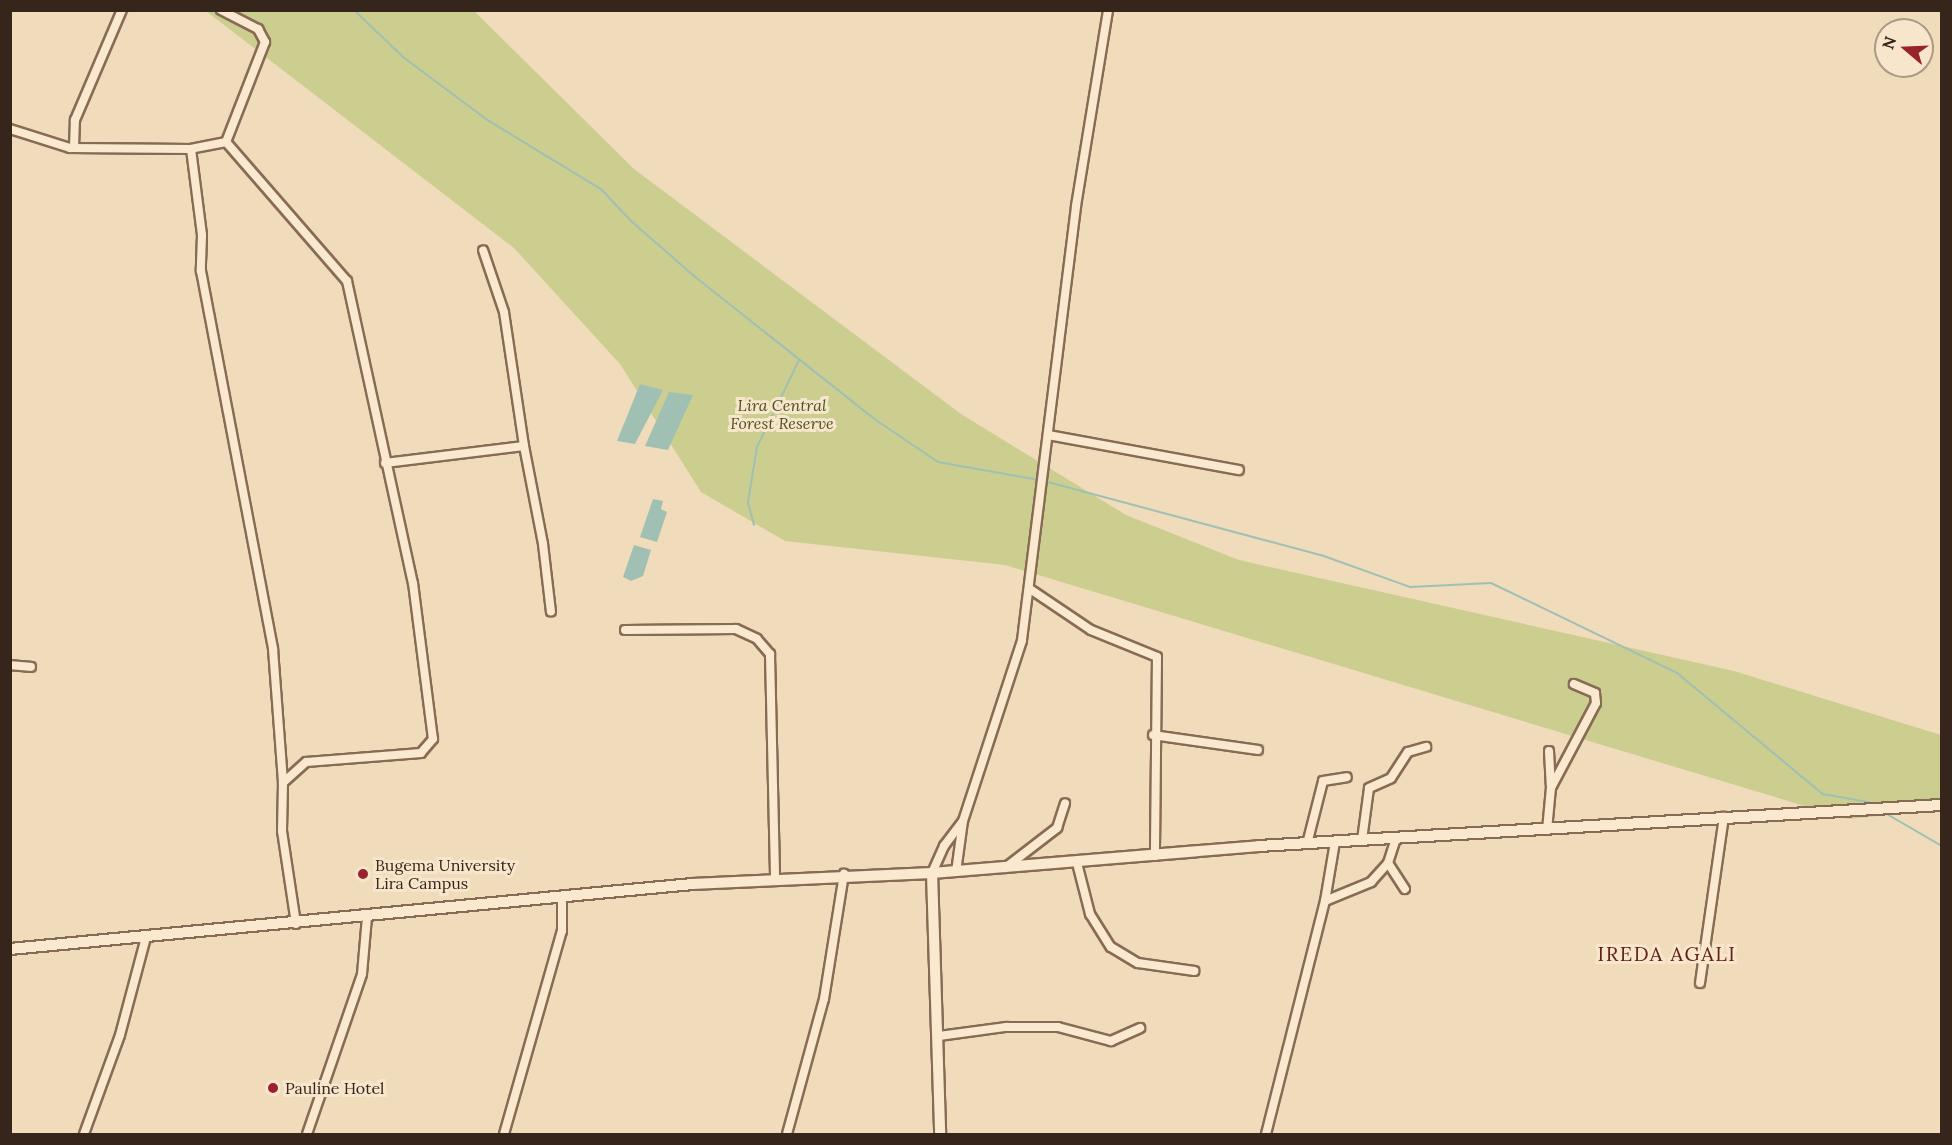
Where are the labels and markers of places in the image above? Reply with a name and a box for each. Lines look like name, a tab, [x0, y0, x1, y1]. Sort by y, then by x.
place label: Bugema University Lira Campus	[375, 855, 515, 893]
marker: Bugema University Lira Campus	[356, 867, 370, 881]
place label: Pauline Hotel	[285, 1078, 384, 1098]
marker: Pauline Hotel	[266, 1081, 280, 1095]

